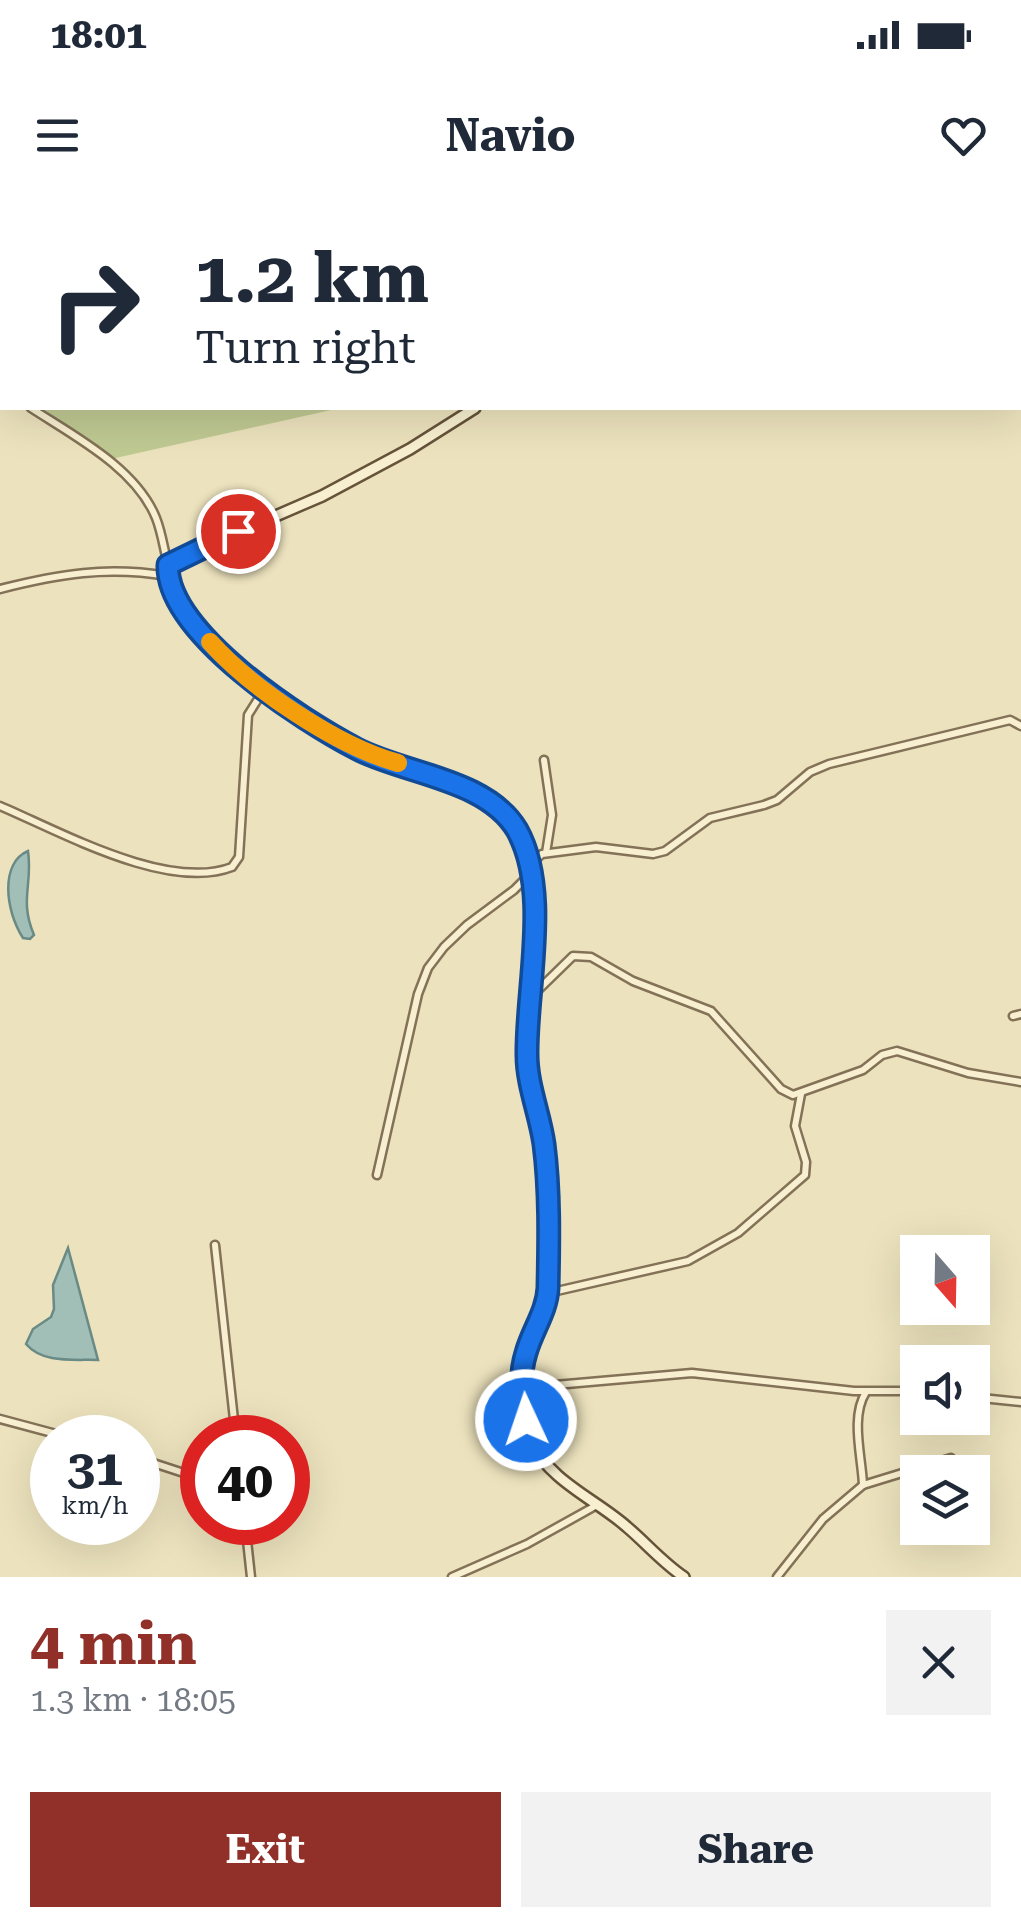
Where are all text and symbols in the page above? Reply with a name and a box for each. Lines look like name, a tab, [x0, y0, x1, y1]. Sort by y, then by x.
text: 18:01	[50, 13, 147, 57]
icon: menu	[30, 108, 85, 163]
icon: heart	[936, 108, 991, 163]
text: Navio	[445, 109, 576, 162]
text: 1.2 km	[195, 237, 429, 319]
icon: right	[30, 240, 160, 370]
text: Turn right	[195, 321, 416, 374]
pin	[196, 489, 281, 574]
icon: arrive	[211, 504, 266, 559]
north arrow	[900, 1235, 990, 1325]
map controls	[900, 1235, 990, 1545]
button: sound	[900, 1345, 990, 1435]
position arrow	[474, 1368, 578, 1472]
speed limit sign: 40	[180, 1415, 310, 1545]
text: 31	[67, 1439, 123, 1497]
button: layers	[900, 1455, 990, 1545]
text: km/h	[62, 1491, 128, 1520]
text: 4 min	[30, 1608, 197, 1679]
button: close	[886, 1610, 991, 1715]
text: 1.3 km · 18:05	[30, 1681, 236, 1719]
button: Exit	[30, 1792, 501, 1907]
button: Share	[521, 1792, 991, 1907]

